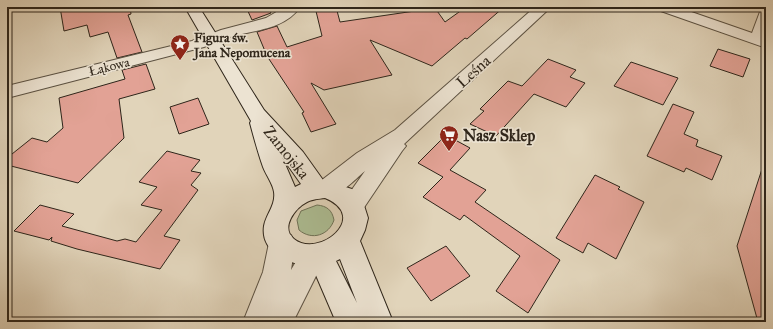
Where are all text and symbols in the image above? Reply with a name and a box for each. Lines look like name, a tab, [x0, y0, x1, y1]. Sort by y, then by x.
place label: Figura św. Jana Nepomucena	[192, 30, 291, 61]
place icon: Figura św. Jana Nepomucena	[169, 33, 191, 61]
street label: Leśna	[452, 51, 495, 92]
street label: Łąkowa	[87, 54, 132, 80]
street label: Zamojska	[260, 122, 314, 183]
supermarket icon: Nasz Sklep	[438, 124, 460, 152]
place label: Nasz Sklep	[463, 126, 535, 146]

